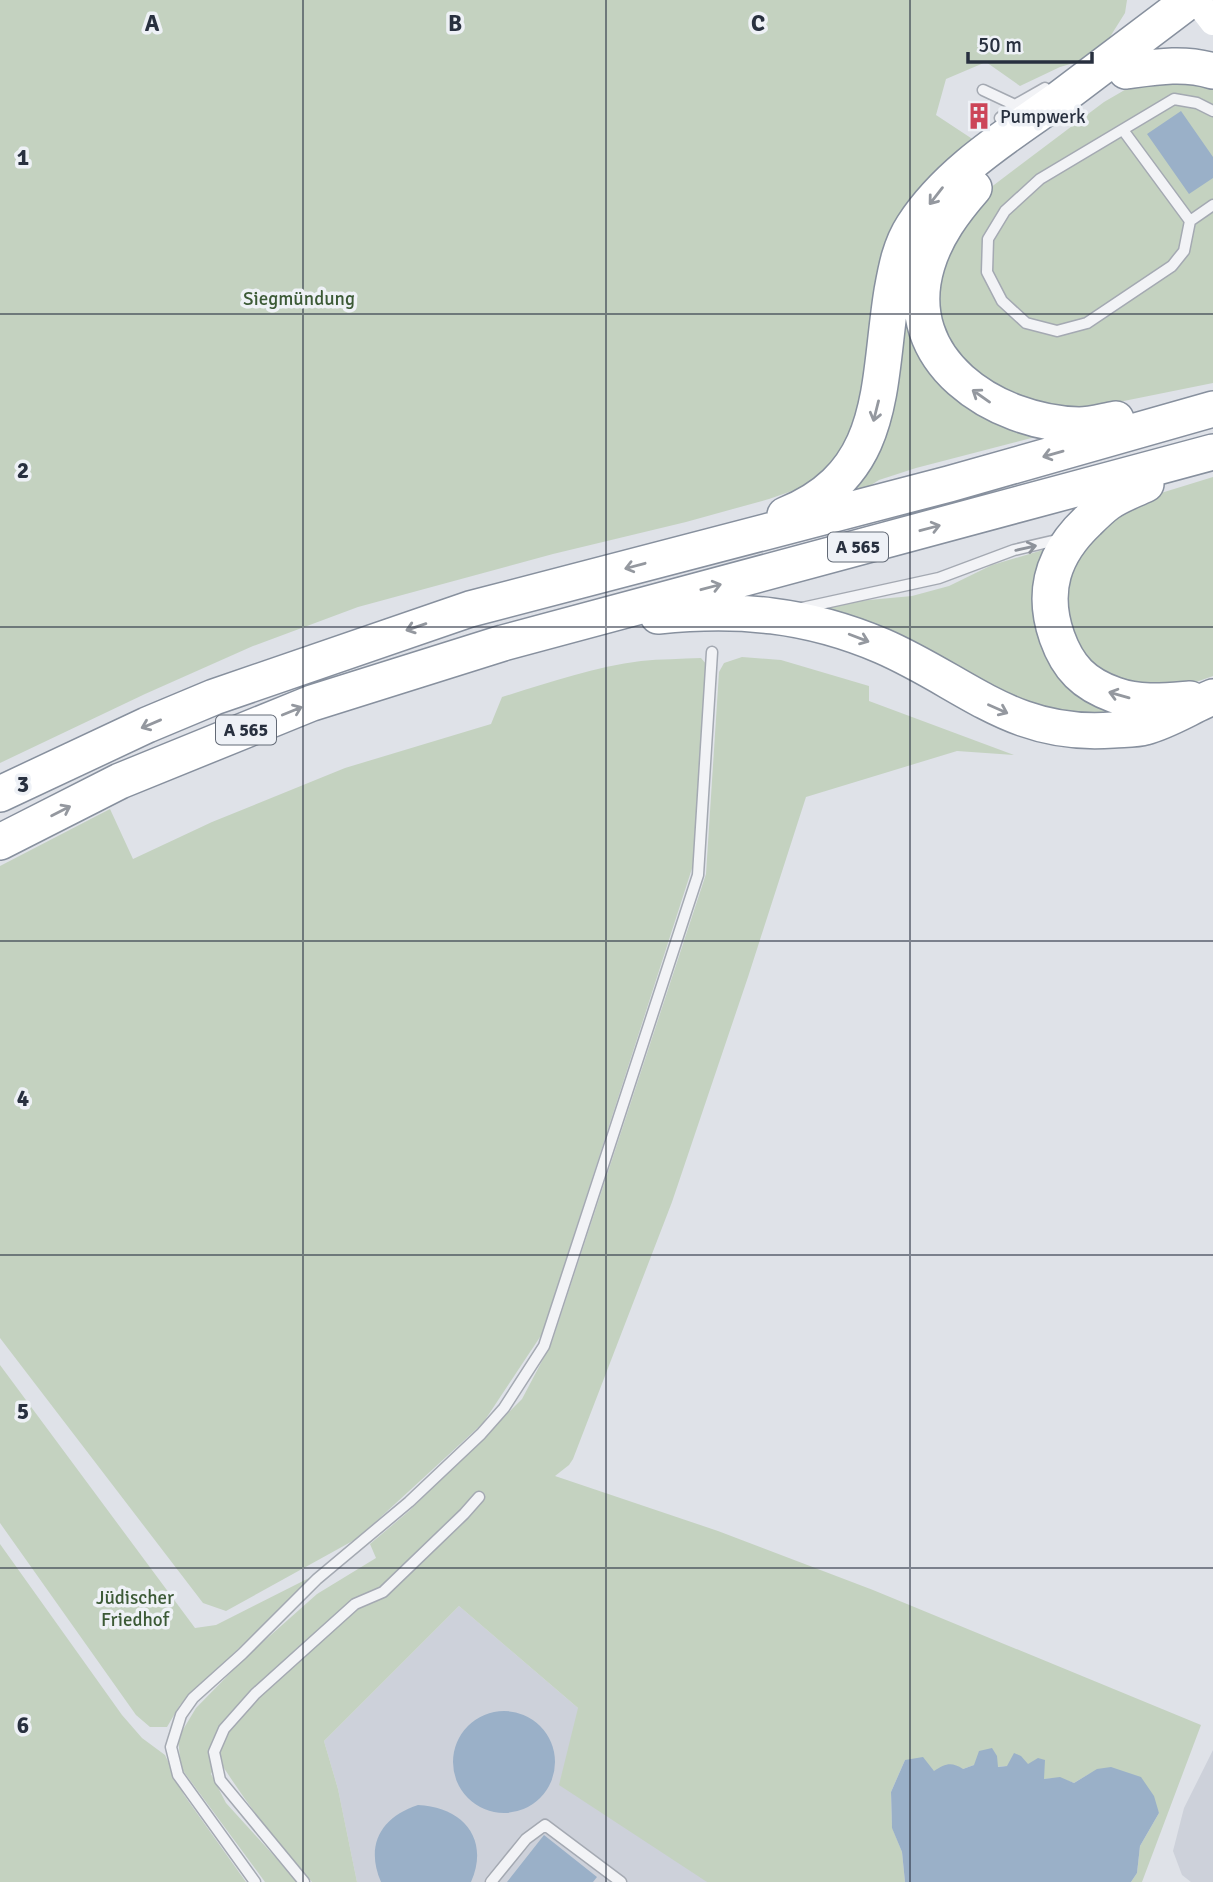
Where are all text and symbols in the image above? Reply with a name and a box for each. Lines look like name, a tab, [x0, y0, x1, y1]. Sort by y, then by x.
text: A	[145, 9, 160, 38]
text: B	[448, 9, 462, 38]
text: C	[751, 9, 765, 38]
scale bar	[968, 21, 1092, 65]
text: 50 m	[978, 32, 1022, 58]
building icon: Pumpwerk	[964, 101, 994, 131]
place label: Pumpwerk	[1000, 105, 1086, 129]
text: 1	[17, 143, 29, 172]
one-way arrow	[929, 187, 944, 205]
park label: Siegmündung	[243, 287, 355, 311]
one-way arrow	[972, 388, 991, 403]
one-way arrow	[869, 399, 882, 422]
one-way arrow	[1042, 449, 1064, 462]
text: 2	[17, 456, 29, 485]
one-way arrow	[919, 520, 941, 533]
road number: A 565	[828, 532, 888, 562]
one-way arrow	[1014, 540, 1037, 554]
one-way arrow	[624, 560, 647, 573]
one-way arrow	[700, 579, 722, 592]
one-way arrow	[405, 621, 427, 634]
one-way arrow	[848, 632, 870, 645]
one-way arrow	[1108, 688, 1130, 701]
one-way arrow	[986, 703, 1008, 716]
one-way arrow	[281, 704, 302, 717]
road number: A 565	[216, 716, 276, 744]
one-way arrow	[141, 718, 162, 731]
text: 3	[17, 770, 29, 799]
one-way arrow	[50, 804, 71, 818]
text: 4	[17, 1084, 29, 1113]
text: 5	[17, 1397, 29, 1426]
park label: Jüdischer Friedhof	[96, 1586, 174, 1632]
text: 6	[17, 1711, 29, 1740]

